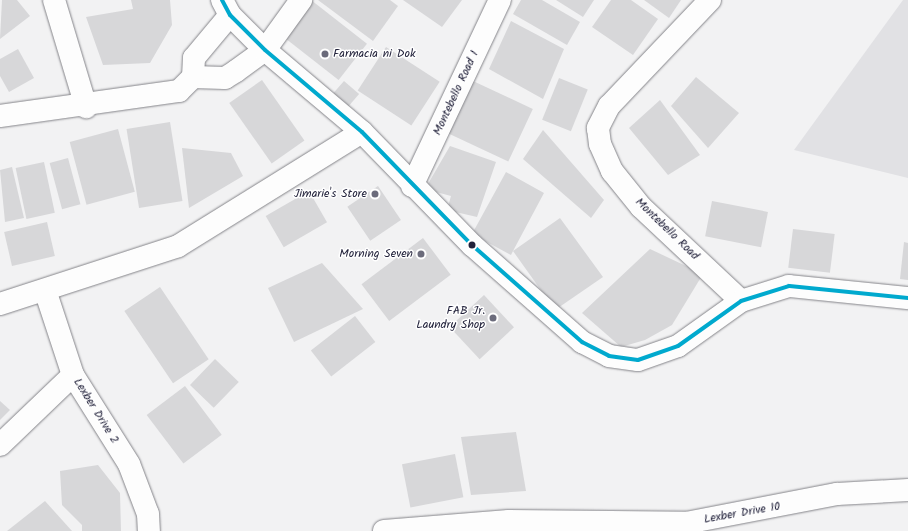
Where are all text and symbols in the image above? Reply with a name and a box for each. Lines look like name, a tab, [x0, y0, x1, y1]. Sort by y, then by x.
place label: Farmacia ni Dok	[333, 47, 416, 61]
street label: Montebello Road 1	[430, 48, 482, 138]
marker: Farmacia ni Dok	[320, 49, 330, 59]
place label: Jimarie's Store	[294, 187, 367, 201]
marker: Jimarie's Store	[370, 189, 380, 199]
street label: Montebello Road	[632, 195, 702, 263]
unlabelled marker	[467, 240, 477, 250]
place label: Morning Seven	[339, 247, 413, 261]
marker: Morning Seven	[416, 249, 426, 259]
place label: FAB Jr. Laundry Shop	[416, 304, 485, 332]
marker: FAB Jr. Laundry Shop	[488, 313, 498, 323]
street label: Lexber Drive 2	[70, 376, 122, 446]
street label: Lexber Drive 10	[703, 499, 781, 527]

